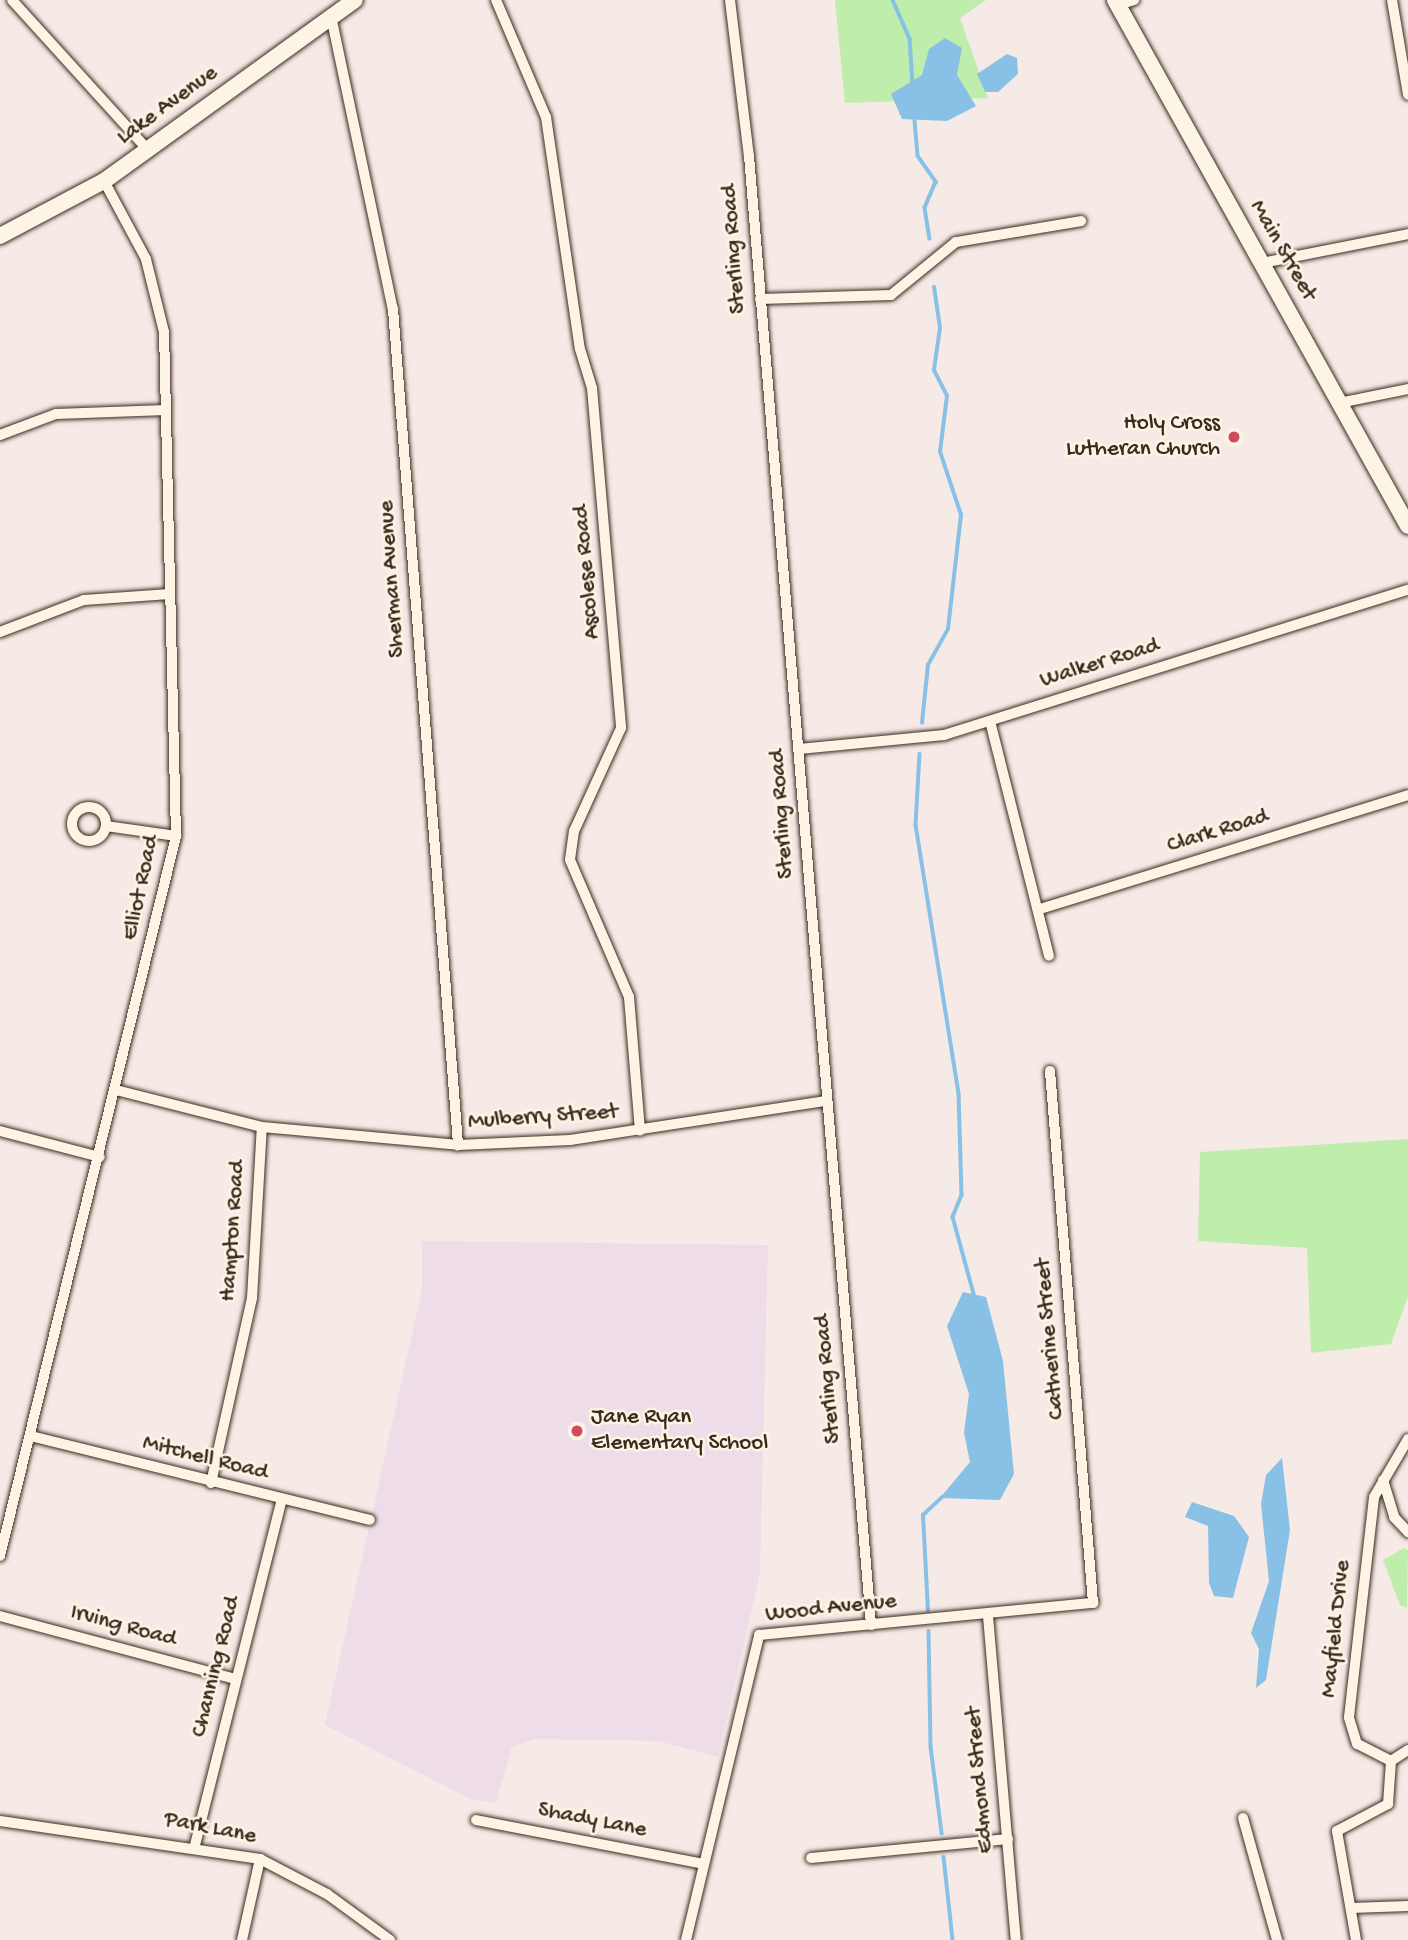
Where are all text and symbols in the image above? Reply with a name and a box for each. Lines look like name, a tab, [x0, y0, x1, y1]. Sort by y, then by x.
street label: Lake Avenue	[112, 60, 224, 152]
street label: Sterling Road	[717, 183, 753, 315]
street label: Main Street	[1242, 196, 1322, 306]
place label: Holy Cross Lutheran Church	[1066, 410, 1220, 464]
marker: Holy Cross Lutheran Church	[1226, 429, 1242, 445]
street label: Sherman Avenue	[374, 499, 412, 659]
street label: Ascolese Road	[568, 504, 608, 640]
street label: Walker Road	[1037, 633, 1163, 695]
street label: Sterling Road	[765, 748, 801, 880]
street label: Clark Road	[1164, 804, 1272, 860]
street label: Elliot Road	[117, 833, 167, 943]
street label: Mulberry Street	[467, 1099, 619, 1137]
street label: Hampton Road	[215, 1159, 253, 1303]
street label: Catherine Street	[1030, 1257, 1072, 1421]
street label: Sterling Road	[810, 1313, 848, 1445]
place label: Jane Ryan Elementary School	[591, 1404, 768, 1458]
marker: Jane Ryan Elementary School	[569, 1423, 585, 1439]
street label: Mitchell Road	[139, 1430, 271, 1488]
street label: Mayfield Drive	[1316, 1559, 1358, 1699]
street label: Wood Avenue	[764, 1588, 898, 1630]
street label: Channing Road	[186, 1594, 248, 1740]
street label: Irving Road	[67, 1600, 179, 1654]
street label: Edmond Street	[961, 1705, 1001, 1855]
street label: Shady Lane	[535, 1797, 649, 1845]
street label: Park Lane	[162, 1807, 258, 1851]

